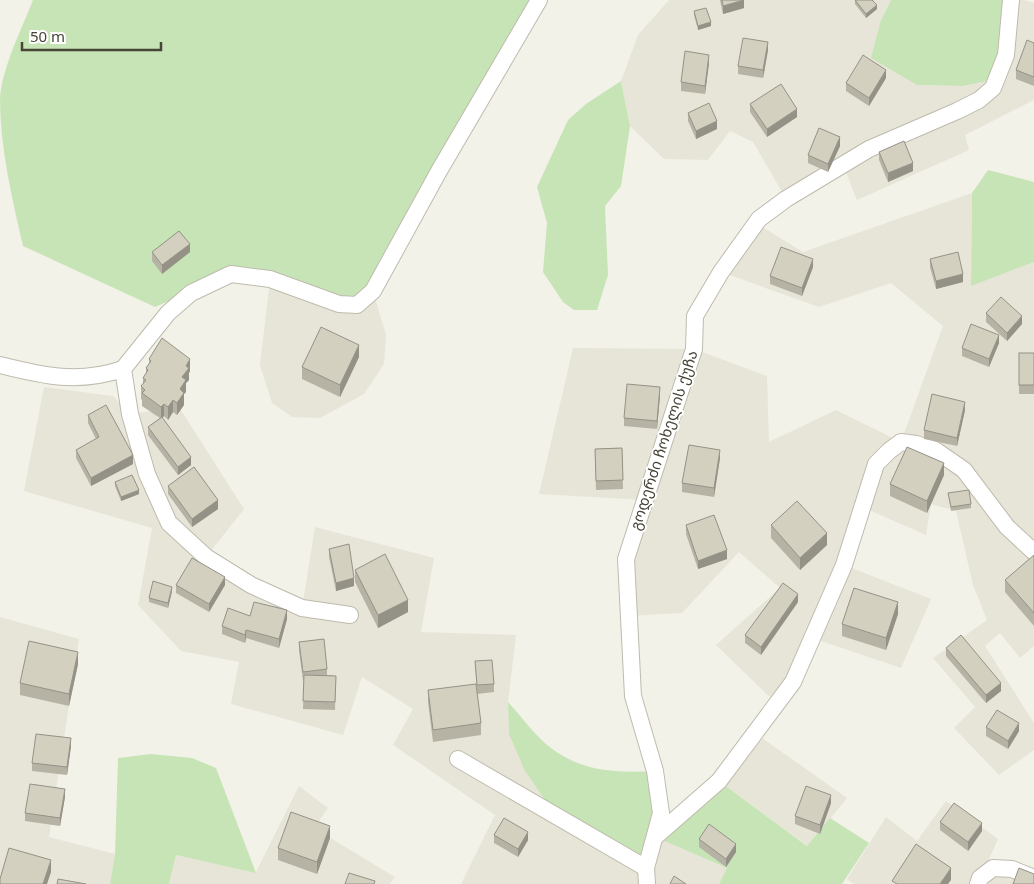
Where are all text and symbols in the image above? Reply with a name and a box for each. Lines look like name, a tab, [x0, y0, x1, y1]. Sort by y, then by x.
scale bar	[22, 20, 161, 52]
text: 50 m	[30, 26, 65, 46]
street label: გოდერძი ჩოხელის ქუჩა	[624, 348, 702, 532]

